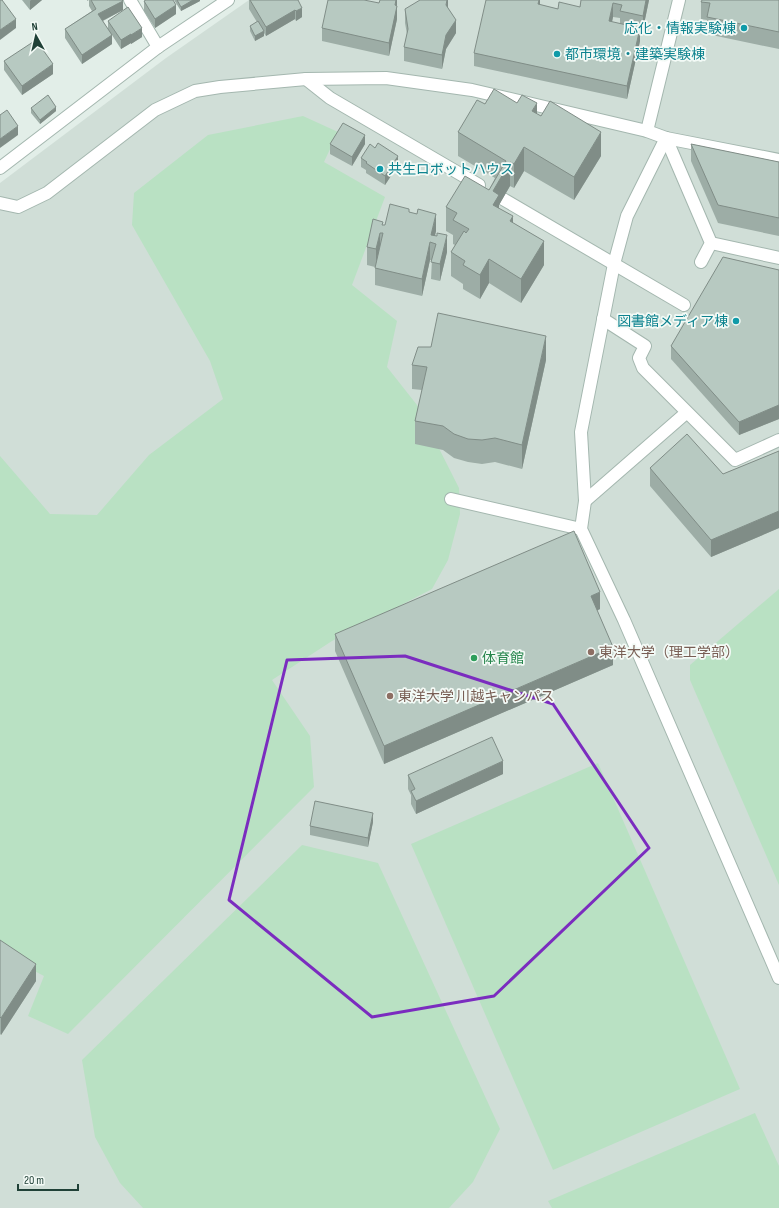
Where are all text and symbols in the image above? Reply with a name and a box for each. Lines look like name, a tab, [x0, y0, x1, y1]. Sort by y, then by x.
north arrow	[16, 16, 56, 56]
text: N	[31, 20, 39, 33]
place label: 応化・情報実験棟	[624, 20, 736, 37]
marker: 応化・情報実験棟	[739, 23, 749, 33]
place label: 都市環境・建築実験棟	[565, 46, 705, 63]
marker: 都市環境・建築実験棟	[552, 49, 562, 59]
place label: 共生ロボットハウス	[388, 161, 514, 178]
marker: 共生ロボットハウス	[375, 164, 385, 174]
place label: 図書館メディア棟	[617, 313, 728, 330]
marker: 図書館メディア棟	[731, 316, 741, 326]
place label: 東洋大学（理工学部）	[599, 644, 739, 661]
marker: 東洋大学（理工学部）	[586, 647, 596, 657]
place label: 体育館	[482, 650, 524, 667]
marker: 体育館	[469, 653, 479, 663]
place label: 東洋大学 川越キャンパス	[398, 688, 554, 705]
marker: 東洋大学 川越キャンパス	[385, 691, 395, 701]
scale bar	[18, 1166, 78, 1192]
text: 20 m	[24, 1173, 44, 1188]

